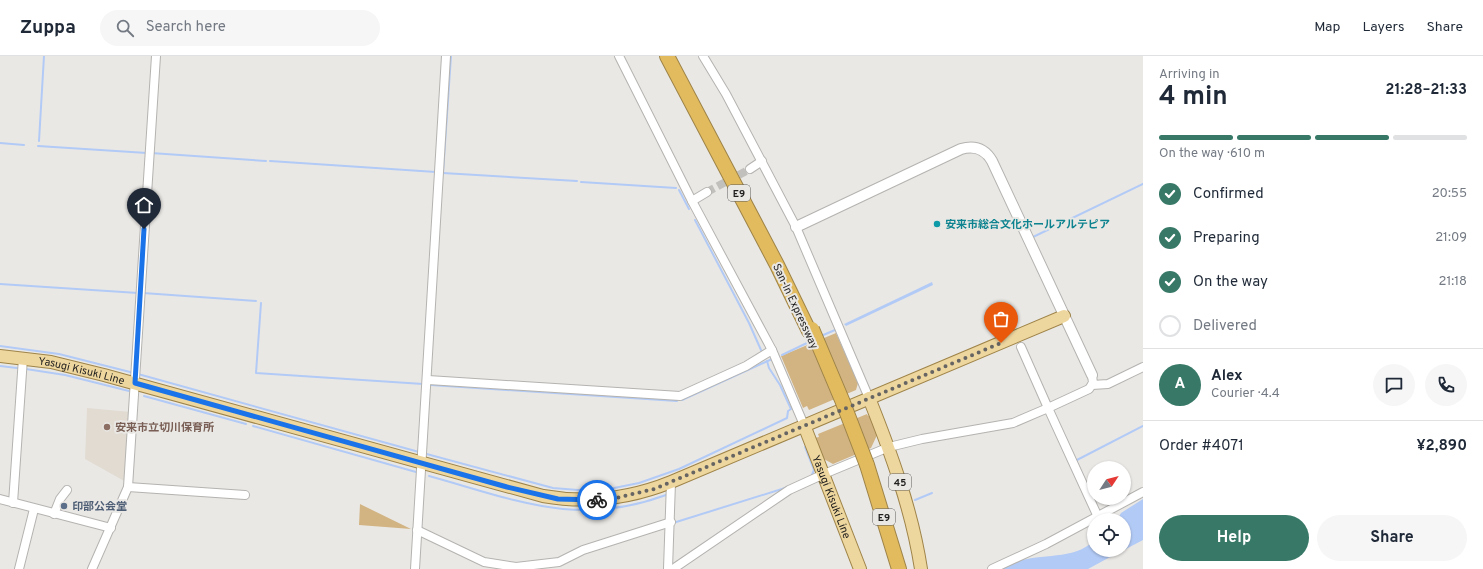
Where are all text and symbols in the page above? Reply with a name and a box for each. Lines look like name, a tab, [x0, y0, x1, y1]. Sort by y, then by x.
search box	[100, 10, 380, 46]
text: Zuppa	[20, 16, 76, 40]
icon: search	[114, 17, 136, 39]
text: Search here	[146, 18, 226, 37]
text: Map	[1314, 19, 1340, 36]
text: Layers	[1362, 19, 1404, 36]
text: Share	[1426, 19, 1463, 36]
text: Arriving in	[1159, 67, 1220, 83]
text: 4 min	[1159, 81, 1228, 114]
text: 21:28–21:33	[1385, 81, 1467, 100]
text: On the way · 610 m	[1159, 146, 1265, 162]
icon: check	[1159, 183, 1181, 205]
road number: E9	[728, 185, 750, 201]
text: Confirmed	[1193, 185, 1264, 204]
text: 20:55	[1432, 186, 1467, 202]
pin	[127, 188, 161, 229]
icon: home	[133, 194, 155, 216]
place label: 安来市総合文化ホールアルテピア	[945, 218, 1110, 232]
marker: 安来市総合文化ホールアルテピア	[932, 219, 942, 229]
icon: check	[1159, 227, 1181, 249]
text: Preparing	[1193, 229, 1260, 248]
text: 21:09	[1435, 230, 1467, 246]
street label: San-In Expressway	[769, 261, 821, 352]
icon: check	[1159, 271, 1181, 293]
text: On the way	[1193, 273, 1268, 292]
text: 21:18	[1438, 274, 1467, 290]
pin	[984, 302, 1018, 343]
icon: bag	[990, 308, 1012, 330]
text: Delivered	[1193, 317, 1257, 336]
street label: Yasugi Kisuki Line	[37, 355, 126, 388]
button: chat	[1373, 364, 1415, 406]
button: phone	[1425, 364, 1467, 406]
text: Alex	[1211, 367, 1243, 386]
text: A	[1175, 375, 1185, 394]
text: Courier · 4.4	[1211, 386, 1280, 402]
place label: 安来市立切川保育所	[115, 421, 214, 435]
marker: 安来市立切川保育所	[102, 422, 112, 432]
text: Order #4071	[1159, 437, 1244, 456]
text: ¥2,890	[1416, 437, 1467, 456]
street label: Yasugi Kisuki Line	[808, 453, 854, 541]
north arrow	[1087, 461, 1131, 505]
map controls	[1087, 461, 1131, 557]
road number: 45	[889, 474, 911, 490]
courier	[577, 480, 617, 520]
icon: bike	[586, 489, 608, 511]
place label: 印部公会堂	[72, 500, 127, 514]
marker: 印部公会堂	[59, 501, 69, 511]
road number: E9	[873, 509, 895, 525]
button: locate	[1087, 513, 1131, 557]
button: Help	[1159, 515, 1309, 561]
button: Share	[1317, 515, 1467, 561]

